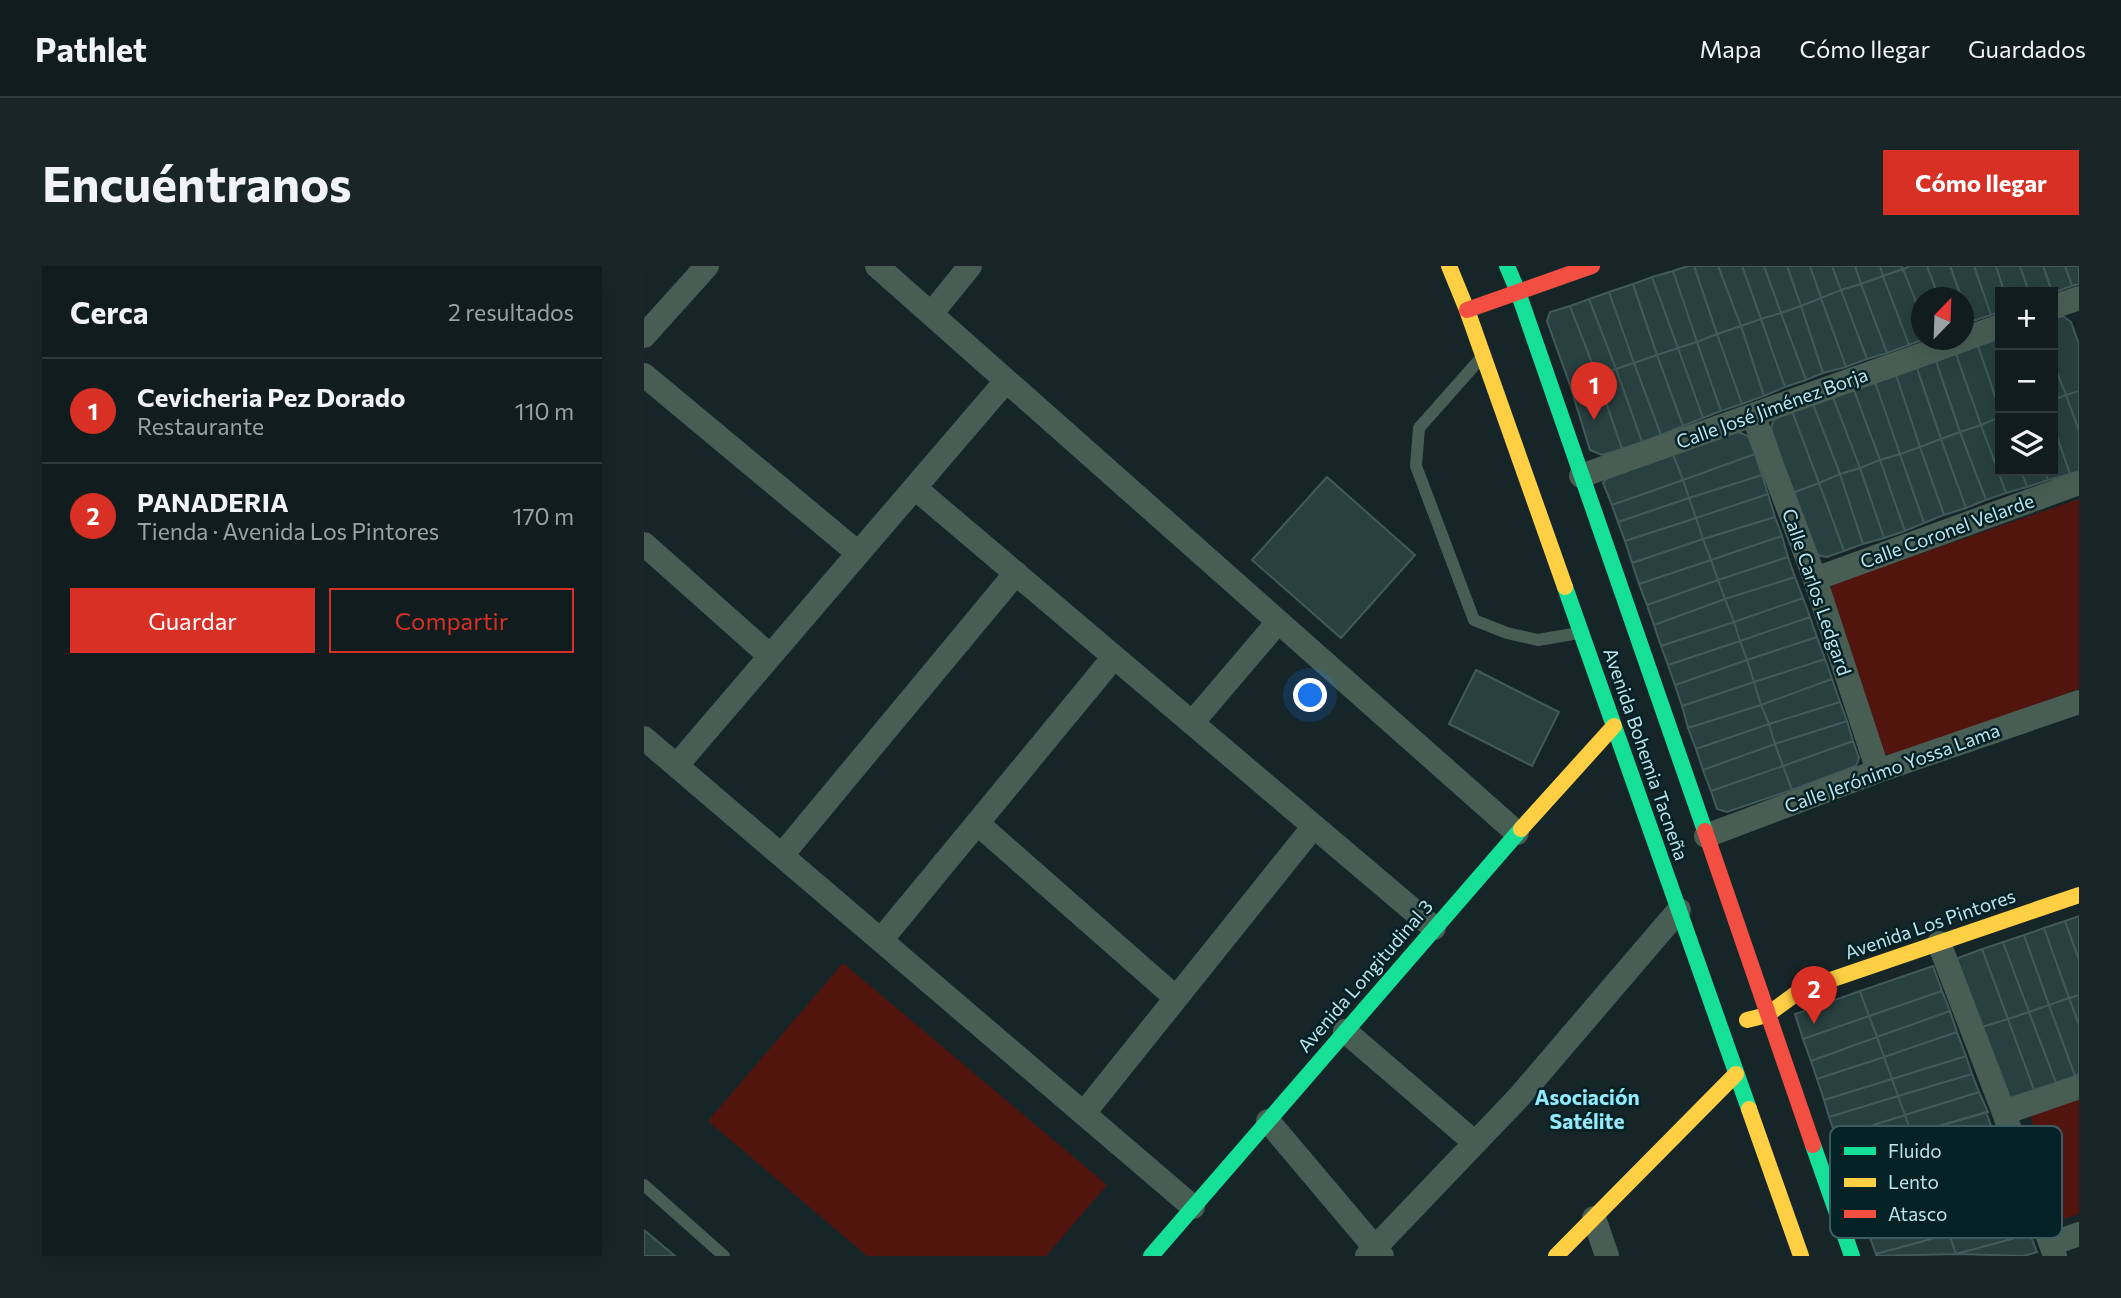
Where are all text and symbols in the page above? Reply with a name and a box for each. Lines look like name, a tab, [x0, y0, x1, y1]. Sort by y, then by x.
text: Pathlet	[35, 28, 147, 69]
text: Mapa	[1699, 34, 1762, 63]
text: Cómo llegar	[1800, 34, 1930, 63]
text: Guardados	[1968, 34, 2086, 63]
button: Cómo llegar	[1883, 150, 2079, 215]
text: Encuéntranos	[42, 152, 352, 212]
north arrow	[1911, 287, 1974, 350]
map controls	[1995, 287, 2058, 476]
button: +	[1995, 287, 2058, 350]
text: Cerca	[70, 293, 149, 330]
text: 2 resultados	[448, 298, 574, 326]
button: −	[1995, 350, 2058, 413]
pin: 1	[1571, 362, 1617, 420]
street label: Calle José Jiménez Borja	[1673, 362, 1871, 453]
text: Cevicheria Pez Dorado	[137, 381, 405, 412]
text: 1	[88, 397, 98, 425]
text: 110 m	[515, 397, 574, 425]
text: Restaurante	[137, 412, 264, 440]
button: layers	[1995, 413, 2058, 476]
text: PANADERIA	[137, 486, 289, 517]
street label: Calle Coronel Velarde	[1857, 488, 2037, 573]
text: 2	[86, 502, 100, 530]
text: 170 m	[513, 502, 574, 530]
street label: Calle Carlos Ledgard	[1778, 505, 1857, 678]
text: Tienda · Avenida Los Pintores	[137, 517, 439, 545]
button: Guardar	[70, 588, 315, 653]
button: Compartir	[329, 588, 574, 653]
street label: Avenida Bohemia Tacneña	[1599, 645, 1694, 863]
your location	[1293, 678, 1327, 712]
street label: Calle Jerónimo Yossa Lama	[1781, 718, 2003, 817]
street label: Avenida Los Pintores	[1841, 884, 2018, 964]
street label: Avenida Longitudinal 3	[1292, 895, 1437, 1057]
pin: 2	[1791, 966, 1837, 1024]
district label: Asociación Satélite	[1534, 1084, 1640, 1133]
legend	[1830, 1126, 2062, 1238]
text: Fluido	[1888, 1139, 1942, 1162]
text: Lento	[1888, 1170, 1939, 1193]
text: Atasco	[1888, 1202, 1947, 1225]

